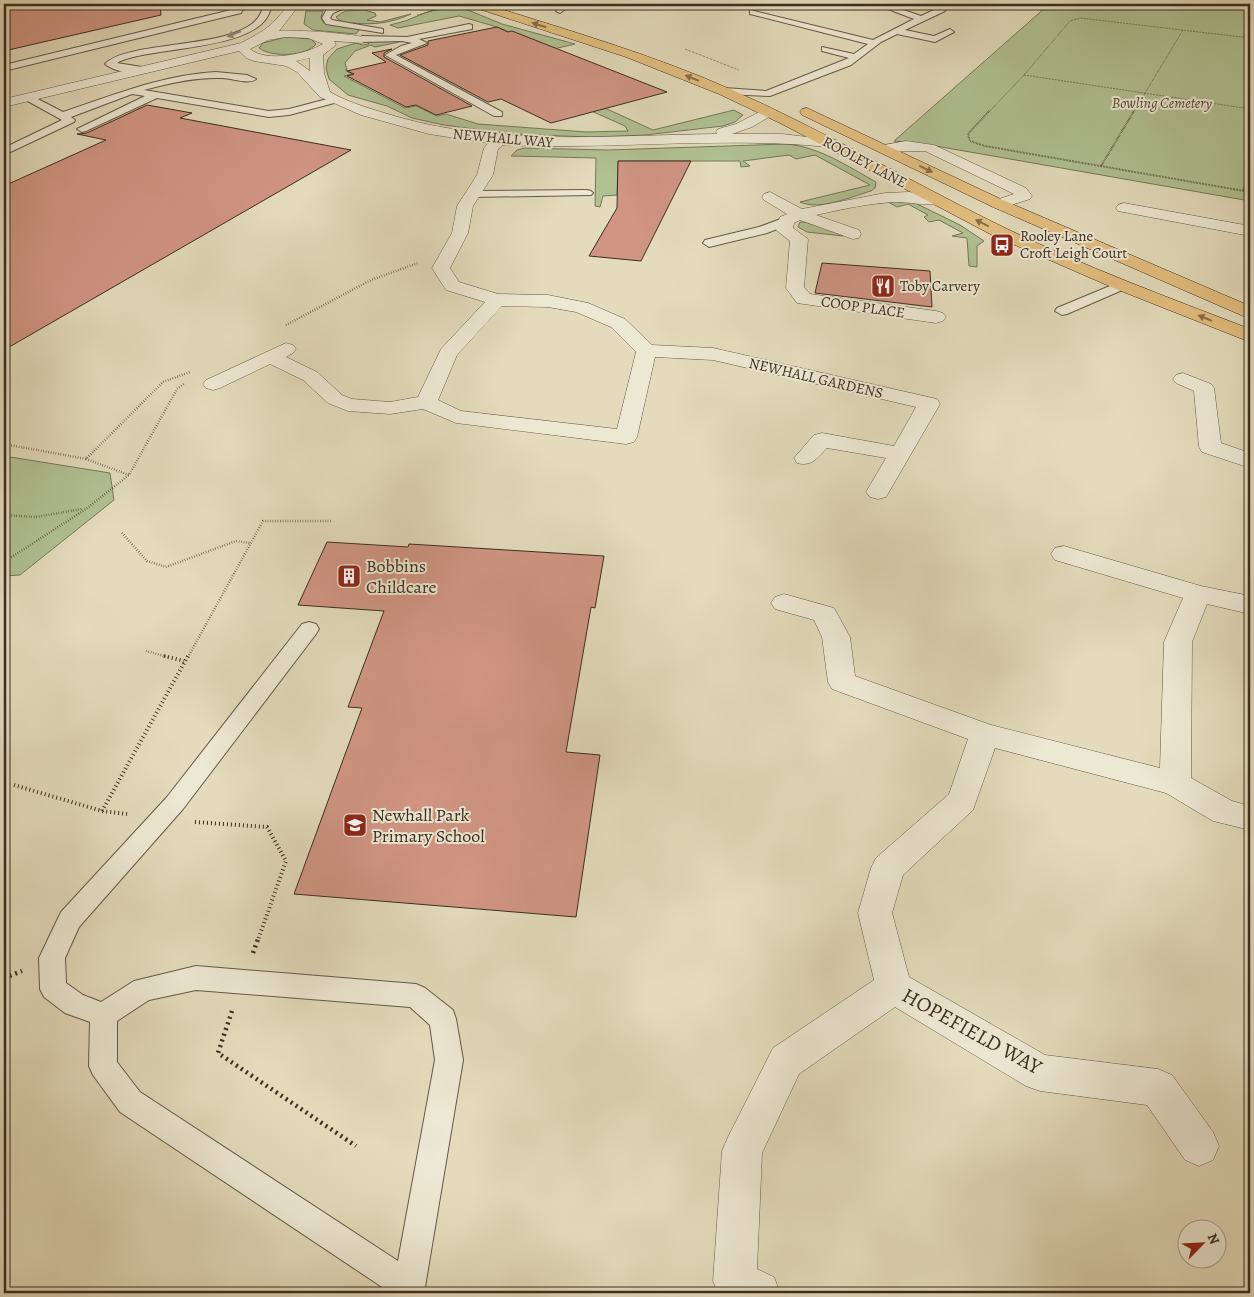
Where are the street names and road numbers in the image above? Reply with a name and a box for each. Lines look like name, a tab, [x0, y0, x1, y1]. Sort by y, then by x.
street label: NEWHALL WAY	[452, 124, 555, 152]
street label: ROOLEY LANE	[819, 131, 911, 193]
street label: COOP PLACE	[820, 291, 906, 323]
street label: NEWHALL GARDENS	[747, 353, 885, 403]
street label: HOPEFIELD WAY	[897, 981, 1047, 1081]

